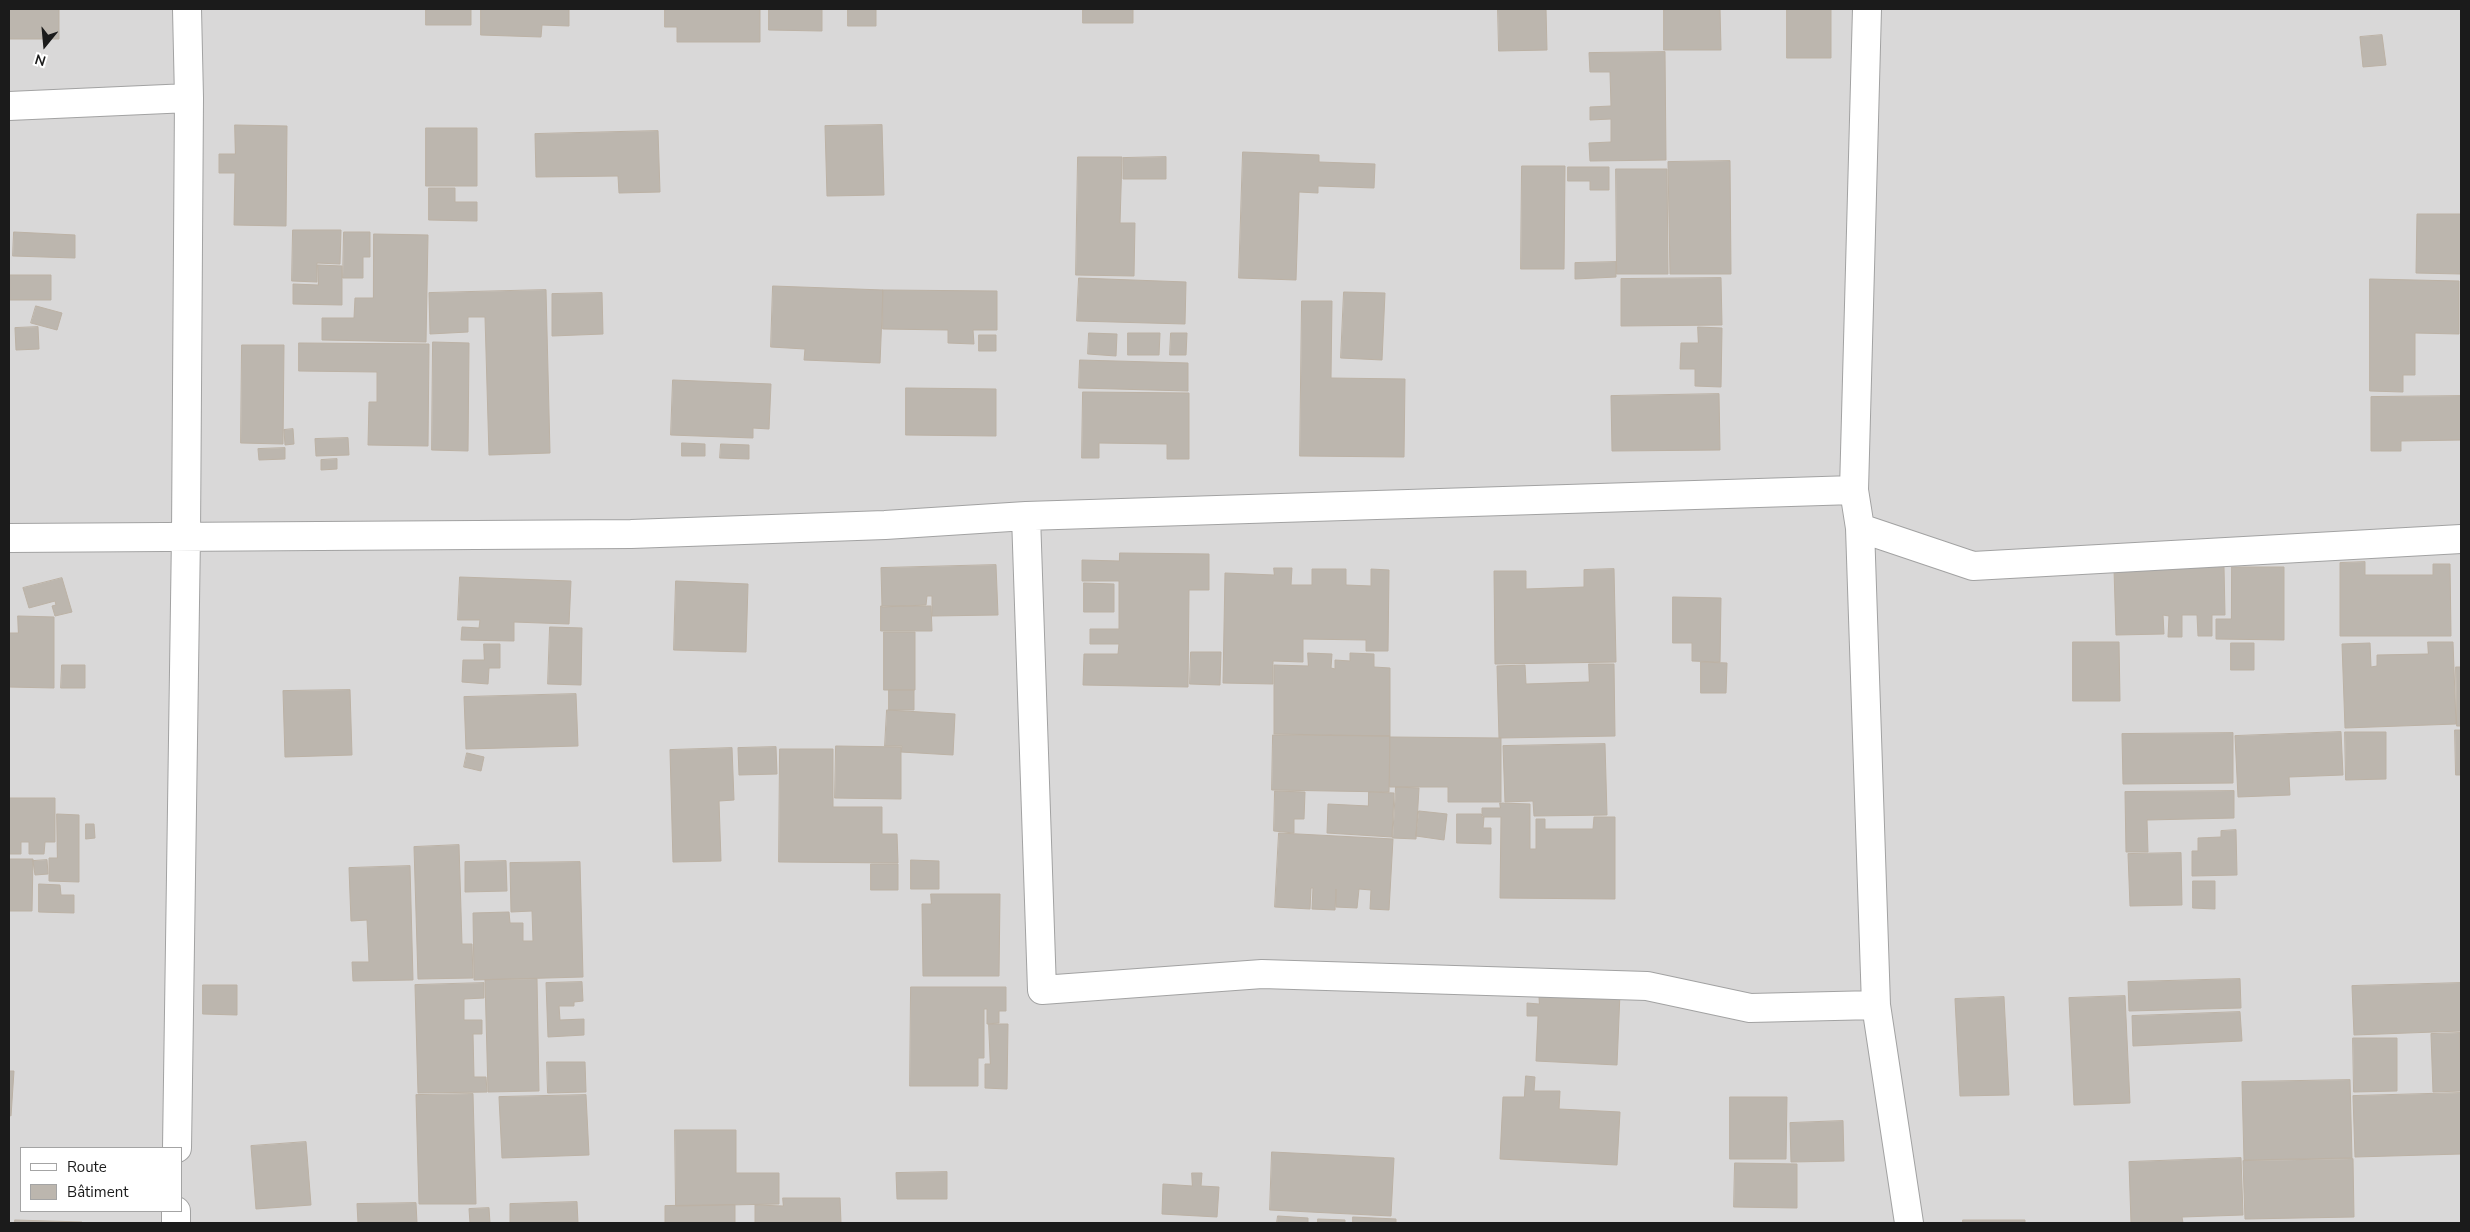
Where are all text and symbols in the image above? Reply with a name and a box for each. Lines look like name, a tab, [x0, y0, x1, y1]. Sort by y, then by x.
north arrow	[20, 20, 70, 70]
text: N	[33, 49, 48, 70]
legend	[20, 1147, 182, 1212]
text: Route	[67, 1157, 107, 1177]
text: Bâtiment	[67, 1182, 128, 1202]

